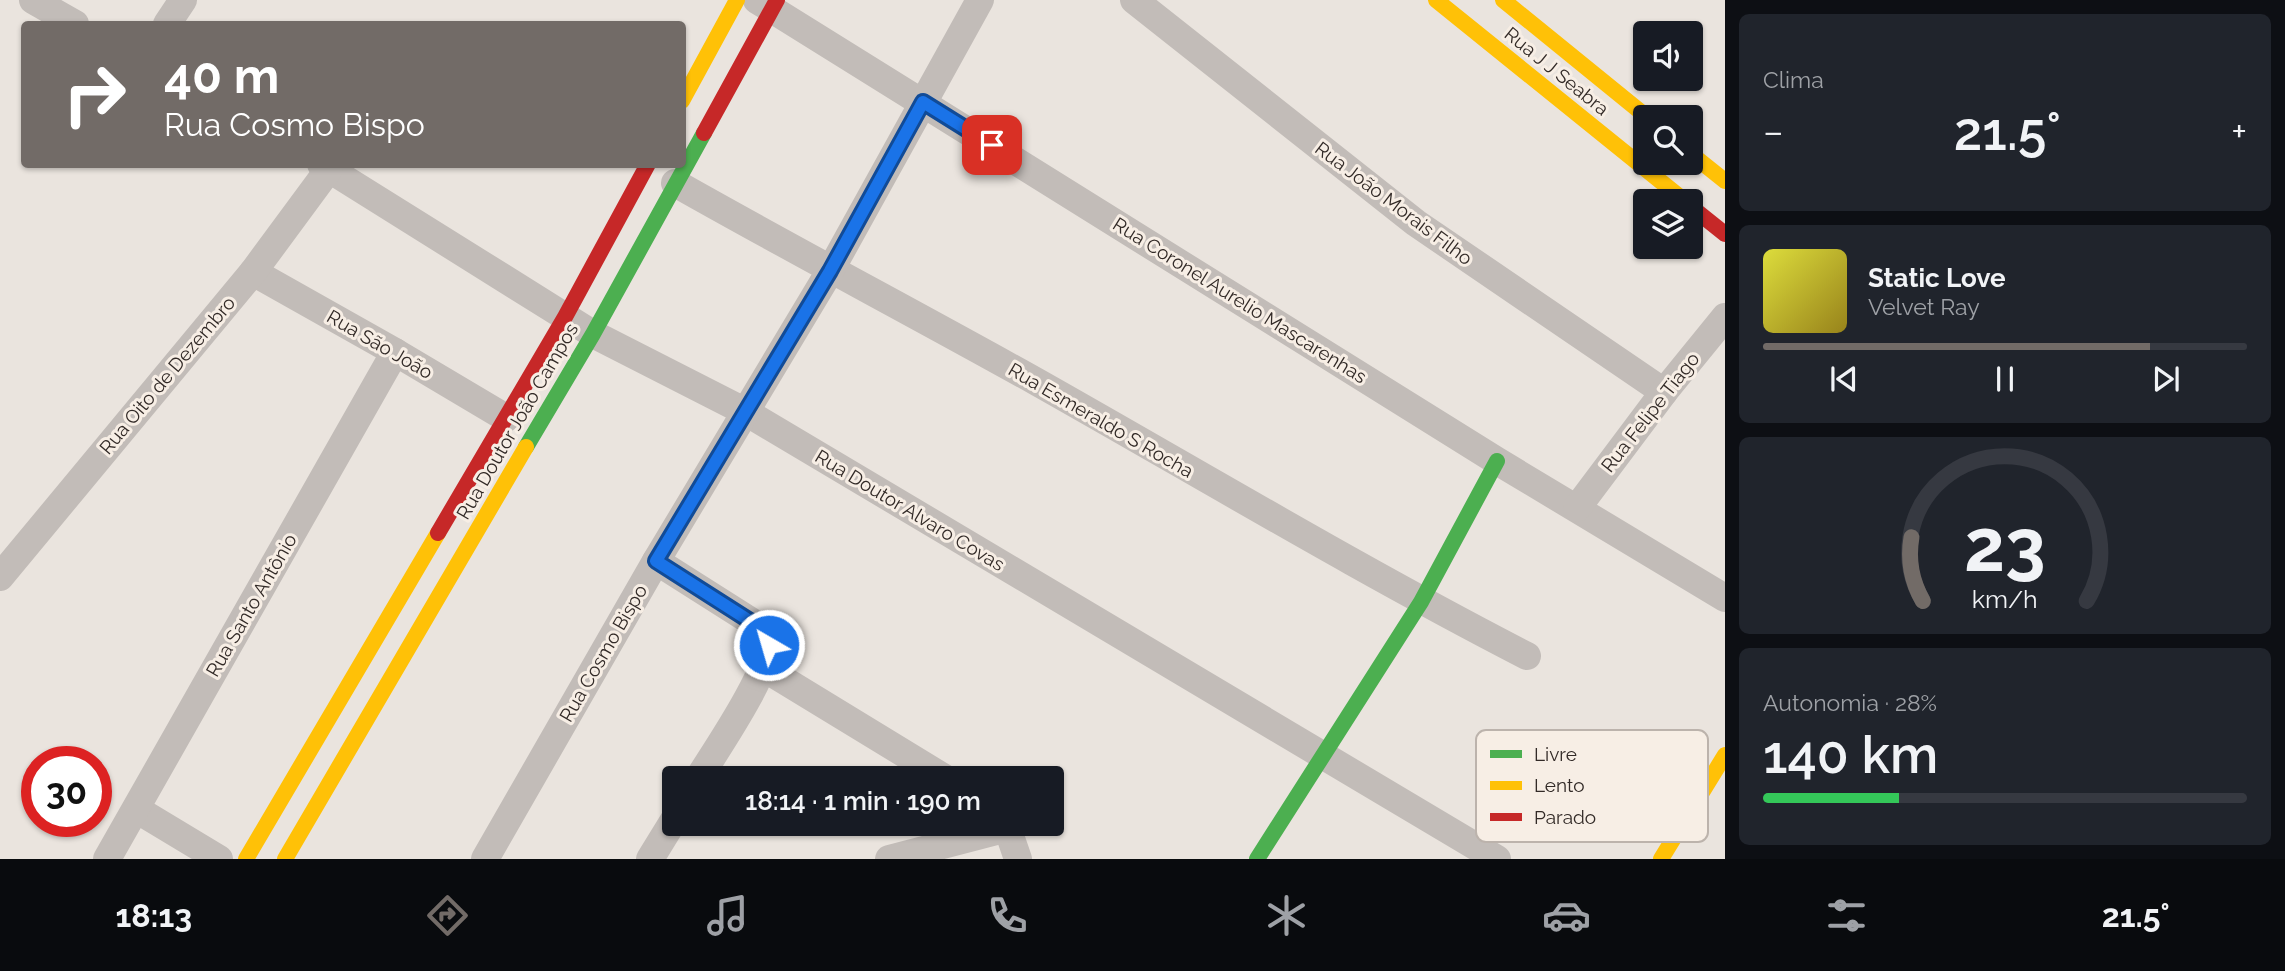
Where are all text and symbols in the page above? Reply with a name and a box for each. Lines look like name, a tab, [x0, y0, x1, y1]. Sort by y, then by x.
map controls	[1633, 21, 1703, 259]
button: sound	[1633, 21, 1703, 91]
street label: Rua J J Seabra	[1501, 22, 1613, 120]
text: 40 m	[164, 47, 279, 104]
icon: right	[49, 49, 140, 140]
text: Clima	[1763, 66, 1824, 93]
text: 21.5°	[1954, 101, 2061, 162]
button: search	[1633, 105, 1703, 175]
text: Rua Cosmo Bispo	[164, 106, 425, 143]
text: −	[1763, 109, 1783, 154]
text: +	[2231, 109, 2247, 154]
pin	[962, 115, 1022, 175]
icon: arrive	[973, 126, 1011, 164]
street label: Rua João Morais Filho	[1311, 137, 1477, 269]
button: layers	[1633, 189, 1703, 259]
street label: Rua Coronel Aurelio Mascarenhas	[1109, 213, 1371, 387]
text: Static Love	[1868, 263, 2006, 293]
street label: Rua Oito de Dezembro	[95, 292, 239, 458]
text: Velvet Ray	[1868, 293, 1980, 320]
street label: Rua São João	[323, 305, 437, 383]
street label: Rua Doutor João Campos	[452, 319, 582, 523]
street label: Rua Felipe Tiago	[1596, 348, 1704, 476]
street label: Rua Esmeraldo S Rocha	[1005, 358, 1197, 482]
icon: previous	[1825, 360, 1863, 398]
icon: pause	[1986, 360, 2024, 398]
icon: next	[2147, 360, 2185, 398]
street label: Rua Doutor Alvaro Covas	[811, 445, 1009, 575]
text: 23	[1964, 504, 2046, 589]
street label: Rua Santo Antônio	[201, 530, 301, 680]
street label: Rua Cosmo Bispo	[555, 580, 651, 726]
text: km/h	[1972, 584, 2038, 614]
position arrow	[732, 608, 806, 682]
text: Autonomia · 28%	[1763, 689, 1937, 716]
text: 140 km	[1763, 724, 1938, 785]
legend	[1476, 730, 1708, 842]
text: Livre	[1534, 743, 1577, 765]
speed limit sign: 30	[21, 746, 112, 837]
text: Lento	[1534, 774, 1585, 796]
text: 18:14 · 1 min · 190 m	[745, 786, 981, 816]
text: Parado	[1534, 806, 1596, 828]
icon: directions	[423, 891, 472, 940]
icon: music	[703, 891, 752, 940]
icon: phone	[983, 891, 1032, 940]
icon: climate	[1262, 891, 1311, 940]
icon: car	[1542, 891, 1591, 940]
icon: filters	[1822, 891, 1871, 940]
text: 18:13	[115, 897, 192, 934]
text: 21.5°	[2102, 897, 2170, 934]

